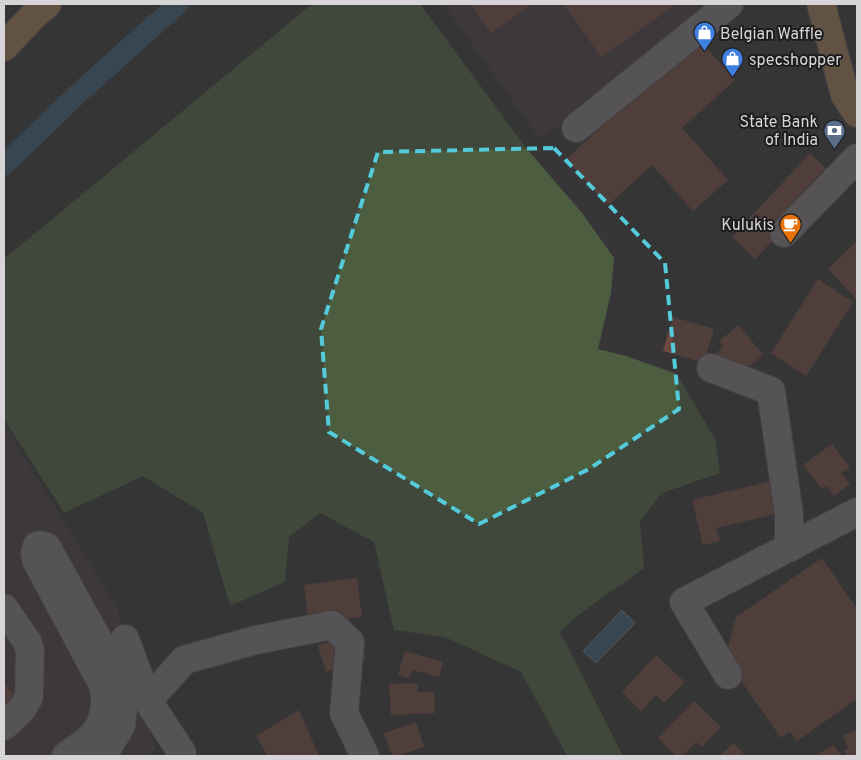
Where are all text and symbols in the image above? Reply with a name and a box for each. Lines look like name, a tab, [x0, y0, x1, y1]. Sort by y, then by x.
shop icon: Belgian Waffle	[692, 21, 716, 52]
place label: Belgian Waffle	[720, 25, 823, 45]
shop icon: specshopper	[721, 47, 745, 78]
place label: specshopper	[749, 51, 841, 71]
place label: State Bank of India	[739, 113, 818, 151]
bank icon: State Bank of India	[822, 118, 846, 149]
cafe icon: Kulukis	[778, 212, 802, 243]
place label: Kulukis	[721, 216, 774, 236]

